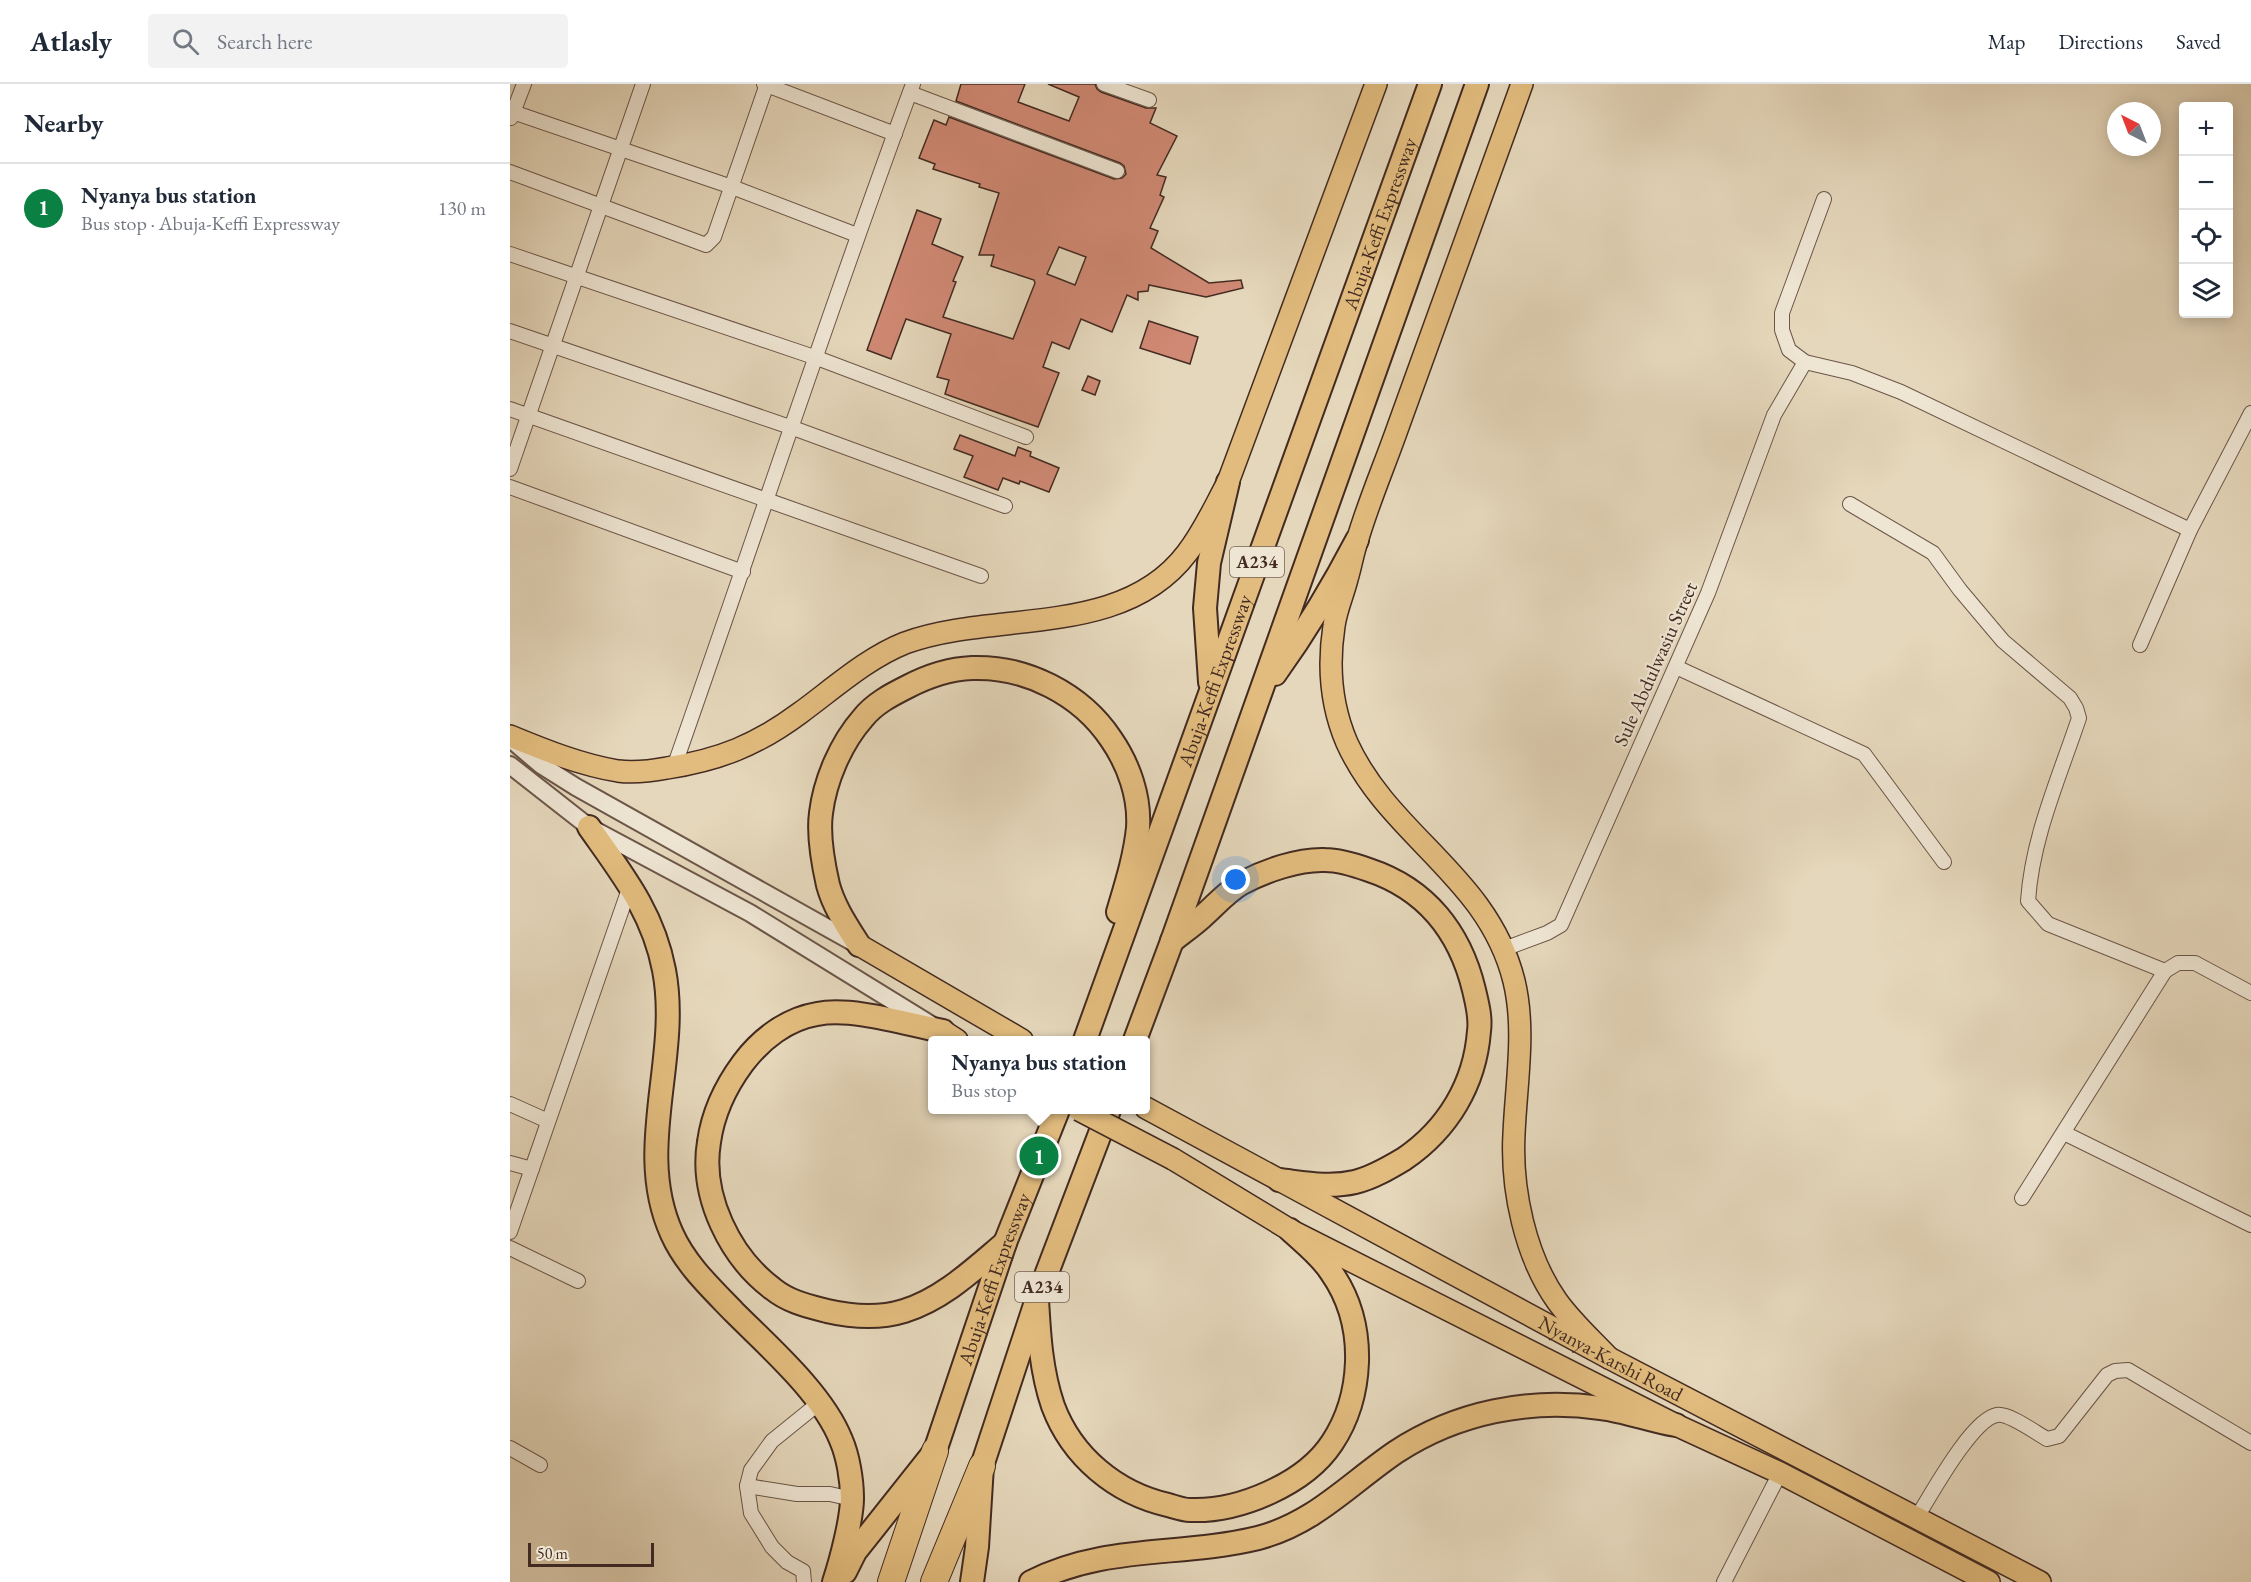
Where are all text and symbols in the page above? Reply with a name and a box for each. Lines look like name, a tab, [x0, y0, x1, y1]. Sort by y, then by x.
search box	[148, 14, 568, 68]
text: Atlasly	[30, 23, 112, 59]
icon: search	[169, 25, 202, 58]
text: Search here	[217, 27, 313, 56]
text: Map	[1988, 28, 2025, 55]
text: Directions	[2058, 28, 2143, 55]
text: Saved	[2176, 28, 2221, 55]
north arrow	[2107, 102, 2161, 156]
map controls	[2179, 102, 2233, 318]
button: +	[2179, 102, 2233, 156]
text: Nearby	[24, 106, 104, 140]
street label: Abuja-Keffi Expressway	[1336, 134, 1423, 314]
button: −	[2179, 156, 2233, 210]
text: Nyanya bus station	[81, 181, 257, 210]
text: 1	[38, 195, 49, 221]
text: 130 m	[438, 195, 486, 221]
text: Bus stop · Abuja-Keffi Expressway	[81, 210, 340, 236]
button: locate	[2179, 210, 2233, 264]
button: layers	[2179, 264, 2233, 318]
road number: A234	[1230, 547, 1284, 577]
street label: Sule Abdulwasiu Street	[1607, 577, 1703, 750]
street label: Abuja-Keffi Expressway	[1171, 591, 1258, 771]
your location	[1221, 865, 1250, 894]
popup	[928, 1036, 1150, 1114]
text: Nyanya bus station	[951, 1048, 1127, 1077]
text: Bus stop	[951, 1077, 1017, 1103]
pin: 1	[1020, 1134, 1058, 1178]
street label: Abuja-Keffi Expressway	[951, 1189, 1037, 1370]
road number: A234	[1015, 1272, 1069, 1302]
street label: Nyanya-Karshi Road	[1534, 1309, 1688, 1408]
scale bar	[528, 1540, 654, 1568]
text: 50 m	[537, 1543, 568, 1564]

